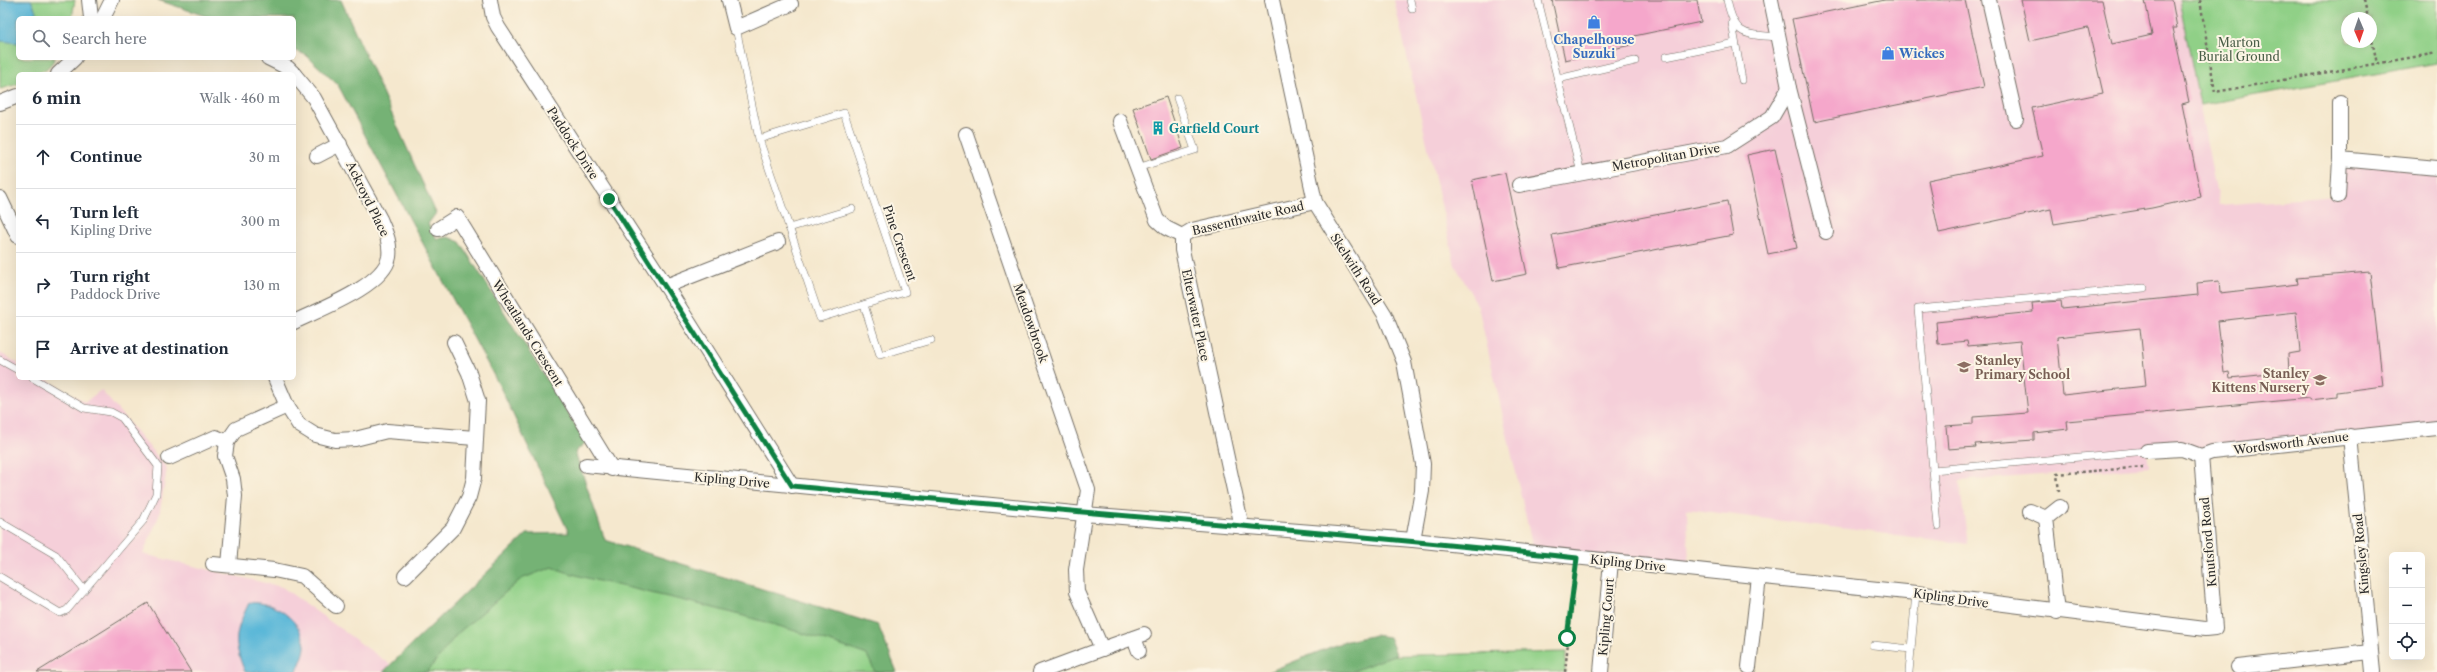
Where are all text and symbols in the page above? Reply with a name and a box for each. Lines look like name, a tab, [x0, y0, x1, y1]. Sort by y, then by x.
north arrow	[2341, 12, 2377, 48]
shop icon: Chapelhouse Suzuki	[1586, 14, 1602, 30]
search box	[16, 16, 296, 60]
icon: search	[30, 27, 52, 49]
text: Search here	[62, 29, 147, 48]
place label: Chapelhouse Suzuki	[1554, 32, 1634, 61]
park label: Marton Burial Ground	[2198, 35, 2281, 64]
shop icon: Wickes	[1880, 45, 1896, 61]
place label: Wickes	[1898, 46, 1945, 61]
text: 6 min	[32, 88, 81, 108]
text: Walk · 460 m	[199, 90, 280, 106]
street label: Paddock Drive	[544, 104, 602, 182]
building icon: Garfield Court	[1150, 120, 1166, 136]
place label: Garfield Court	[1169, 121, 1259, 136]
street label: Metropolitan Drive	[1611, 140, 1721, 174]
icon: ahead	[32, 146, 54, 168]
text: Continue	[70, 147, 142, 166]
text: 30 m	[249, 149, 280, 165]
street label: Ackroyd Place	[343, 158, 393, 239]
route end	[600, 190, 618, 208]
street label: Bassenthwaite Road	[1191, 198, 1306, 238]
text: Turn left	[70, 203, 139, 222]
street label: Pine Crescent	[880, 203, 920, 284]
icon: left	[32, 210, 54, 232]
text: 300 m	[241, 213, 280, 229]
text: Kipling Drive	[70, 222, 152, 238]
street label: Skelwith Road	[1327, 231, 1385, 308]
text: Turn right	[70, 267, 150, 286]
street label: Elterwater Place	[1179, 268, 1213, 363]
icon: right	[32, 274, 54, 296]
street label: Wheatlands Crescent	[489, 276, 567, 389]
text: 130 m	[244, 277, 280, 293]
street label: Meadowbrook	[1010, 281, 1052, 366]
text: Paddock Drive	[70, 286, 160, 302]
icon: arrive	[32, 338, 54, 360]
text: Arrive at destination	[70, 339, 229, 358]
place label: Stanley Primary School	[1975, 353, 2070, 382]
school or university icon: Stanley Primary School	[1956, 359, 1972, 375]
place label: Stanley Kittens Nursery	[2212, 366, 2310, 395]
school or university icon: Stanley Kittens Nursery	[2312, 372, 2328, 388]
street label: Wordsworth Avenue	[2232, 428, 2350, 458]
street label: Kipling Drive	[694, 469, 771, 491]
street label: Knutsford Road	[2197, 496, 2219, 588]
street label: Kingsley Road	[2350, 512, 2372, 595]
street label: Kipling Drive	[1590, 552, 1667, 574]
map controls	[2389, 552, 2425, 660]
button: +	[2389, 552, 2425, 588]
street label: Kipling Court	[1595, 577, 1617, 656]
street label: Kipling Drive	[1912, 585, 1990, 611]
button: −	[2389, 588, 2425, 624]
button: locate	[2389, 624, 2425, 660]
route start	[1558, 629, 1576, 647]

